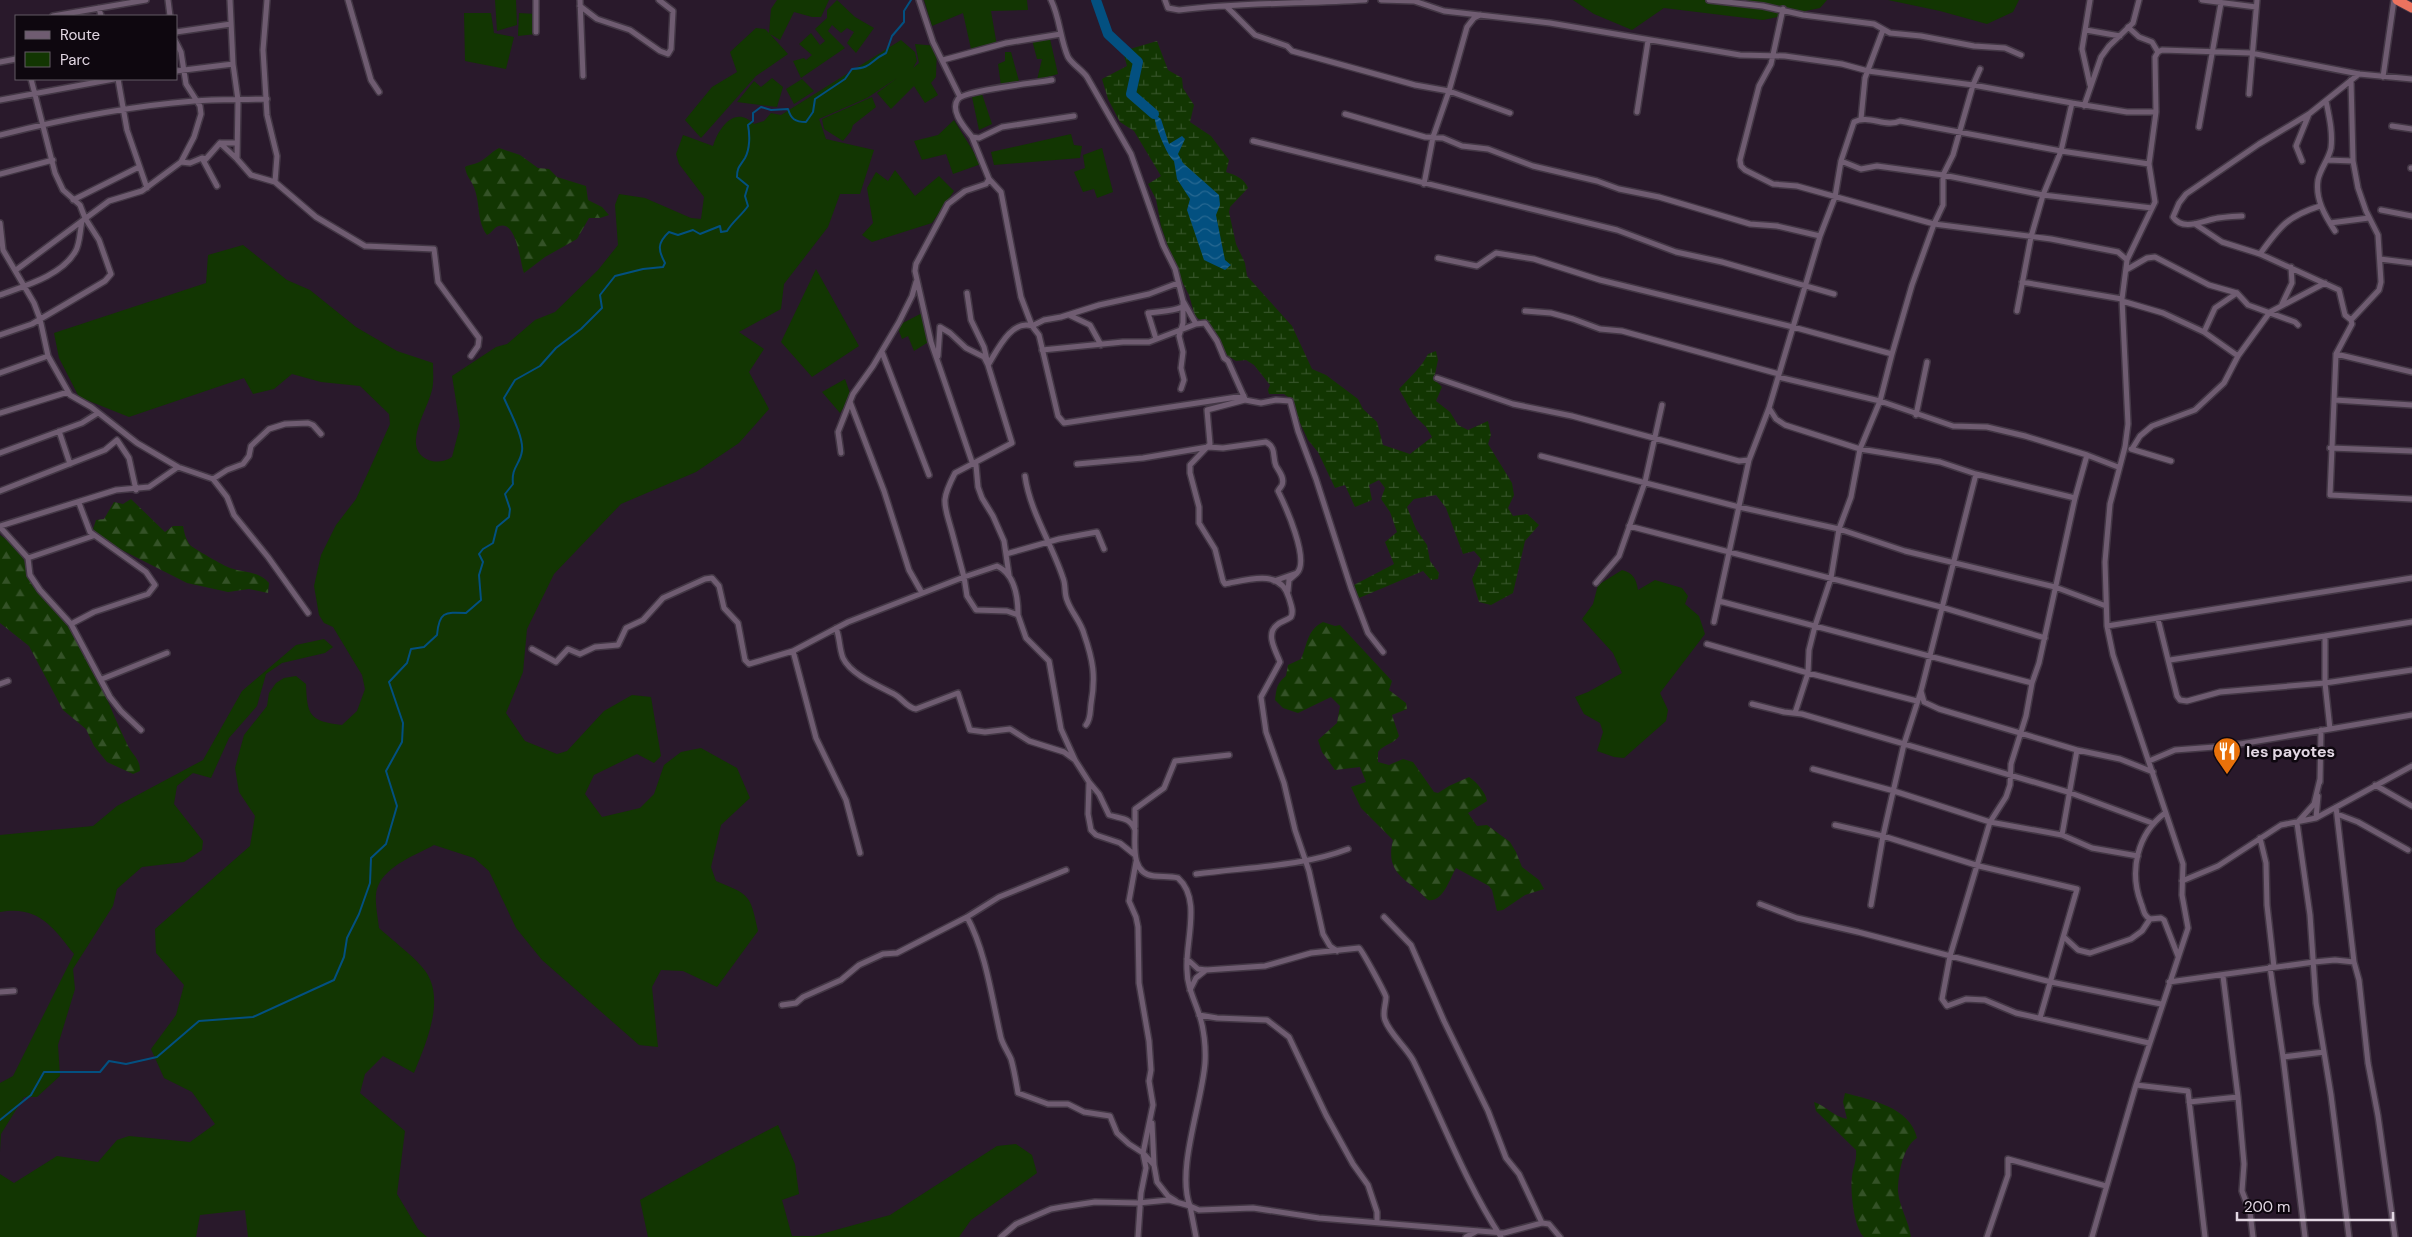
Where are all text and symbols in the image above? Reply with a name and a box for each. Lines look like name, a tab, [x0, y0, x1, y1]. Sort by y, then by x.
legend	[15, 15, 178, 80]
text: Route	[60, 25, 100, 45]
text: Parc	[60, 50, 90, 70]
restaurant icon: les payotes	[2212, 736, 2242, 775]
place label: les payotes	[2246, 741, 2335, 762]
scale bar	[2237, 1190, 2393, 1222]
text: 200 m	[2244, 1197, 2290, 1217]

